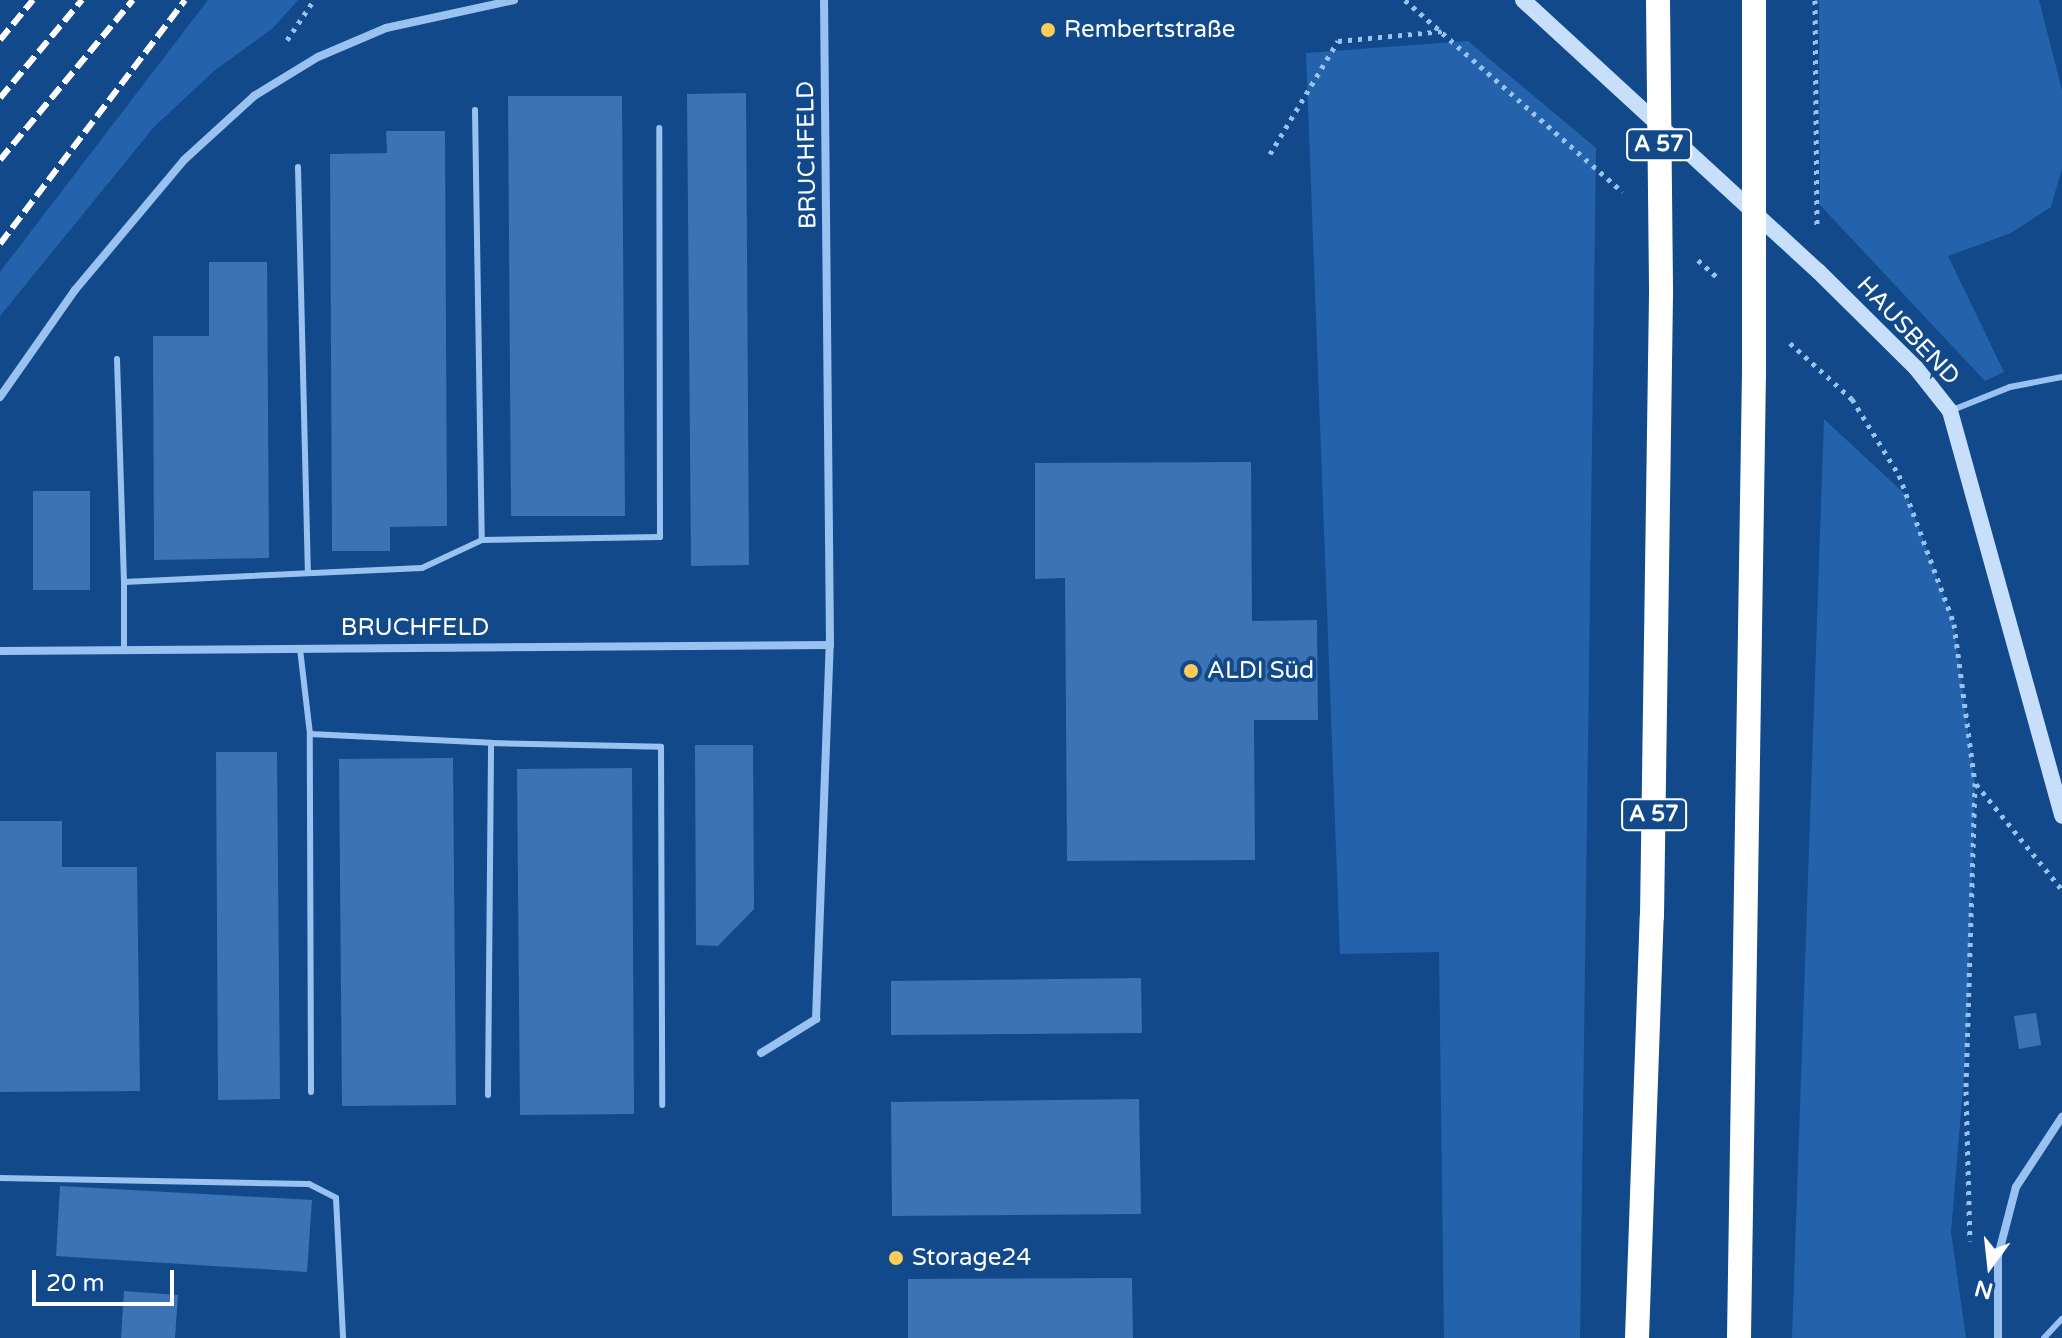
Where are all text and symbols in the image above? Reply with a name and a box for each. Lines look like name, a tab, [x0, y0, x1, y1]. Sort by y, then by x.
place label: Rembertstraße	[1064, 16, 1235, 44]
marker: Rembertstraße	[1039, 21, 1057, 39]
street label: BRUCHFELD	[791, 81, 823, 229]
road number: A 57	[1625, 127, 1693, 163]
street label: HAUSBEND	[1850, 271, 1966, 391]
street label: BRUCHFELD	[341, 614, 489, 642]
place label: ALDI Süd	[1207, 657, 1314, 685]
marker: ALDI Süd	[1182, 662, 1200, 680]
road number: A 57	[1620, 797, 1688, 833]
north arrow	[1950, 1226, 2030, 1306]
place label: Storage24	[912, 1244, 1031, 1272]
marker: Storage24	[887, 1249, 905, 1267]
scale bar	[36, 1254, 178, 1304]
text: 20 m	[46, 1269, 104, 1298]
text: N	[1972, 1274, 1996, 1304]

